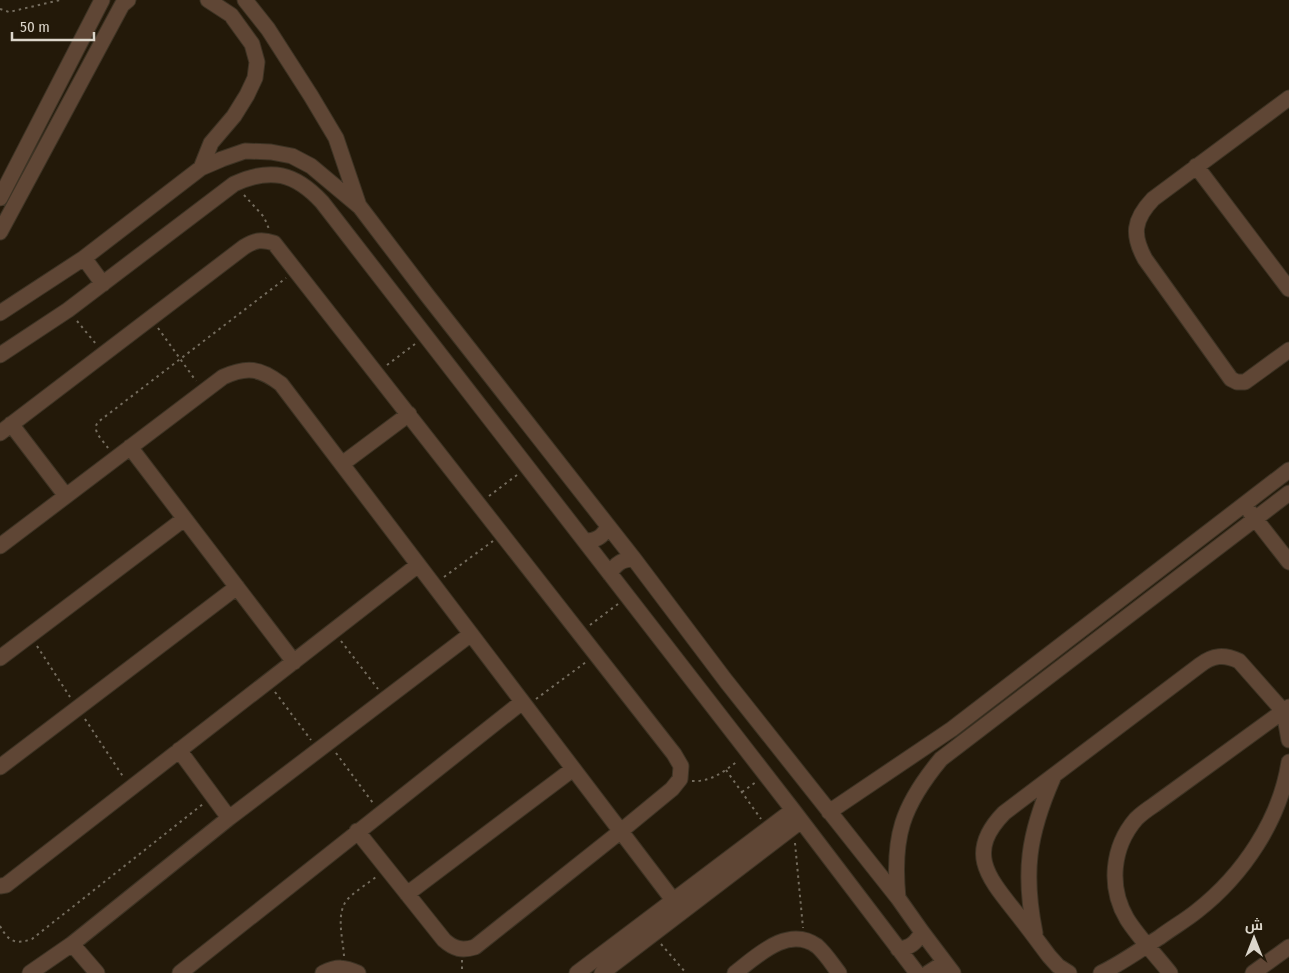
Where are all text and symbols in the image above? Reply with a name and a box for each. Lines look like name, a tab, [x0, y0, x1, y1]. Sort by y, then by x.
scale bar	[12, 10, 95, 42]
text: 50 m	[20, 18, 50, 36]
north arrow	[1229, 913, 1279, 963]
text: ش	[1245, 917, 1263, 934]

